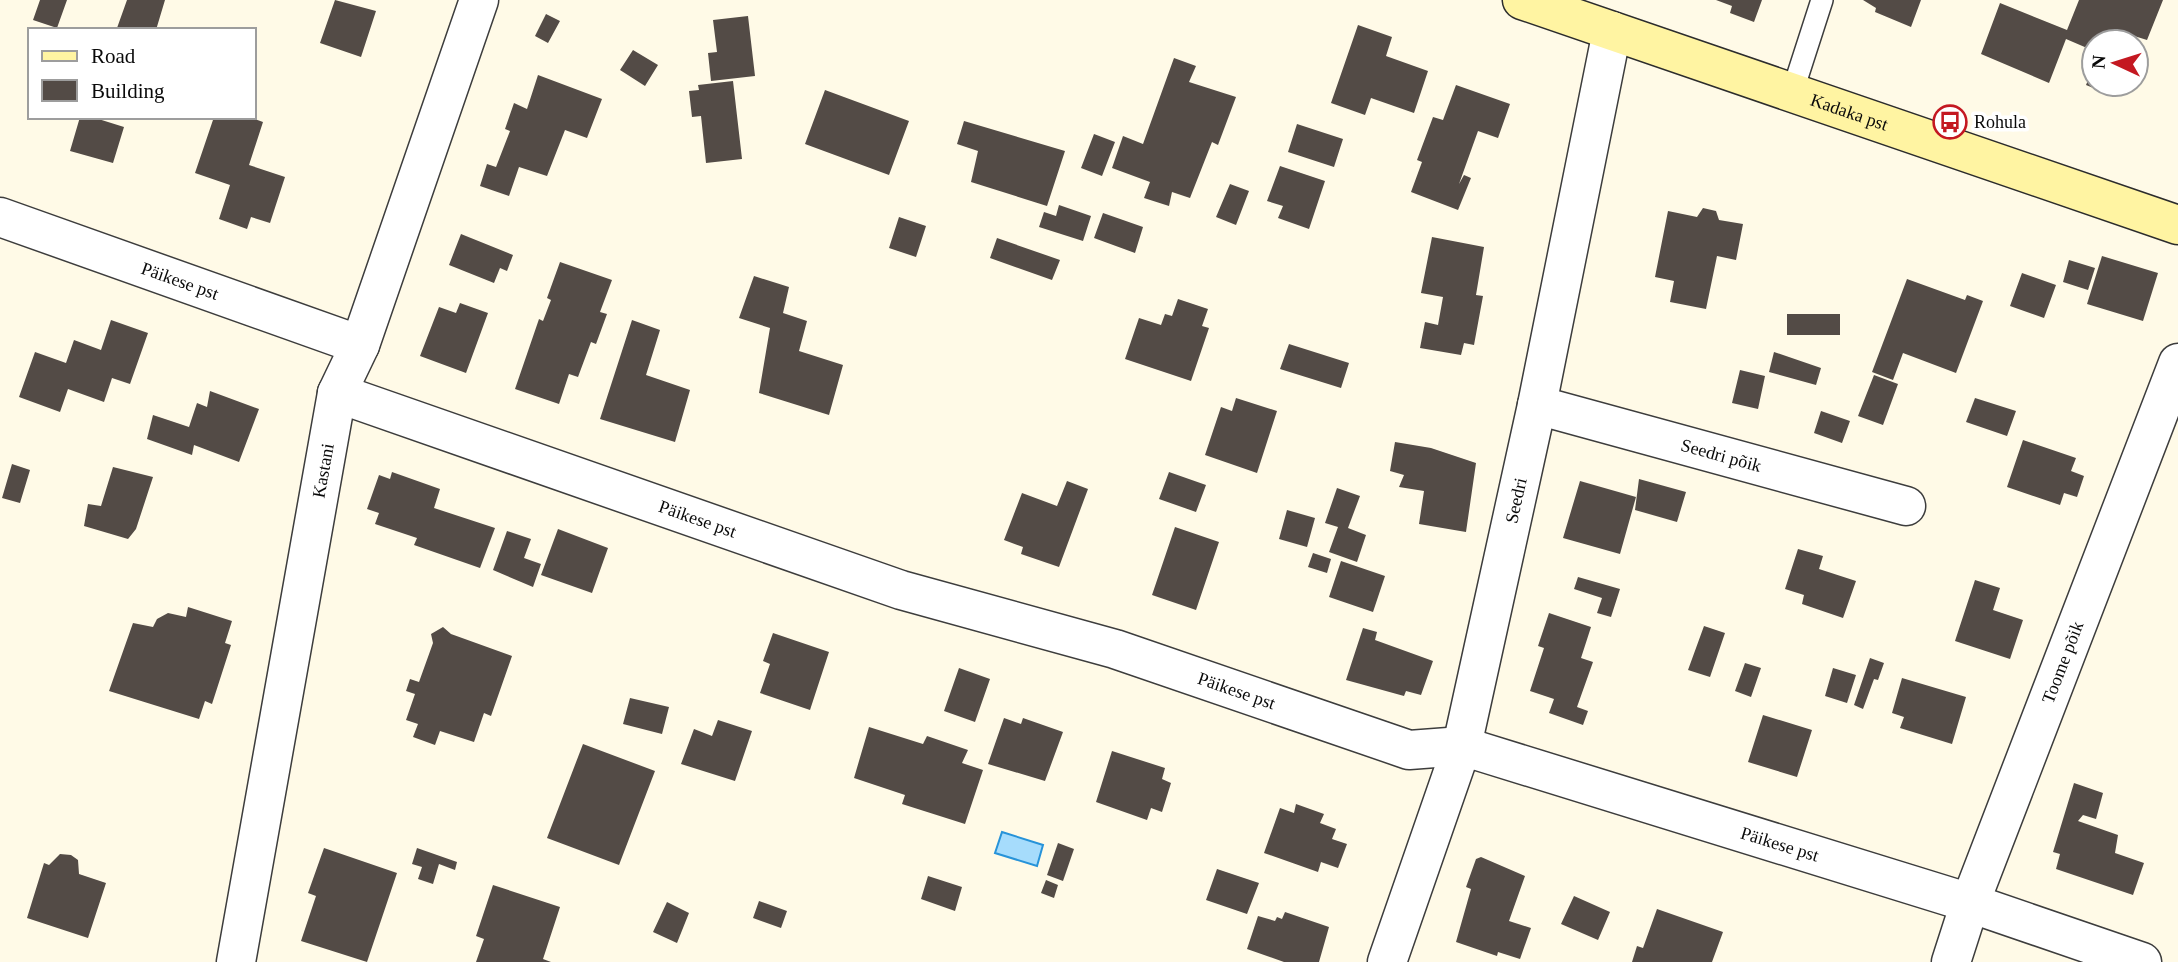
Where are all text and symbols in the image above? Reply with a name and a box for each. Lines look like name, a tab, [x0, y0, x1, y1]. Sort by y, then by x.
legend	[28, 28, 256, 119]
north arrow	[2080, 28, 2150, 98]
text: Road	[91, 44, 136, 68]
text: N	[2088, 54, 2110, 69]
text: Building	[91, 79, 165, 103]
street label: Kadaka pst	[1808, 90, 1891, 135]
bus stop icon: Rohula	[1931, 103, 1969, 141]
place label: Rohula	[1974, 112, 2026, 132]
street label: Päikese pst	[139, 258, 221, 304]
street label: Seedri põik	[1679, 435, 1764, 476]
street label: Kastani	[309, 442, 338, 500]
street label: Seedri	[1501, 476, 1531, 525]
street label: Päikese pst	[656, 496, 739, 542]
street label: Toome põik	[2038, 618, 2088, 706]
street label: Päikese pst	[1195, 668, 1278, 713]
street label: Päikese pst	[1738, 823, 1821, 866]

